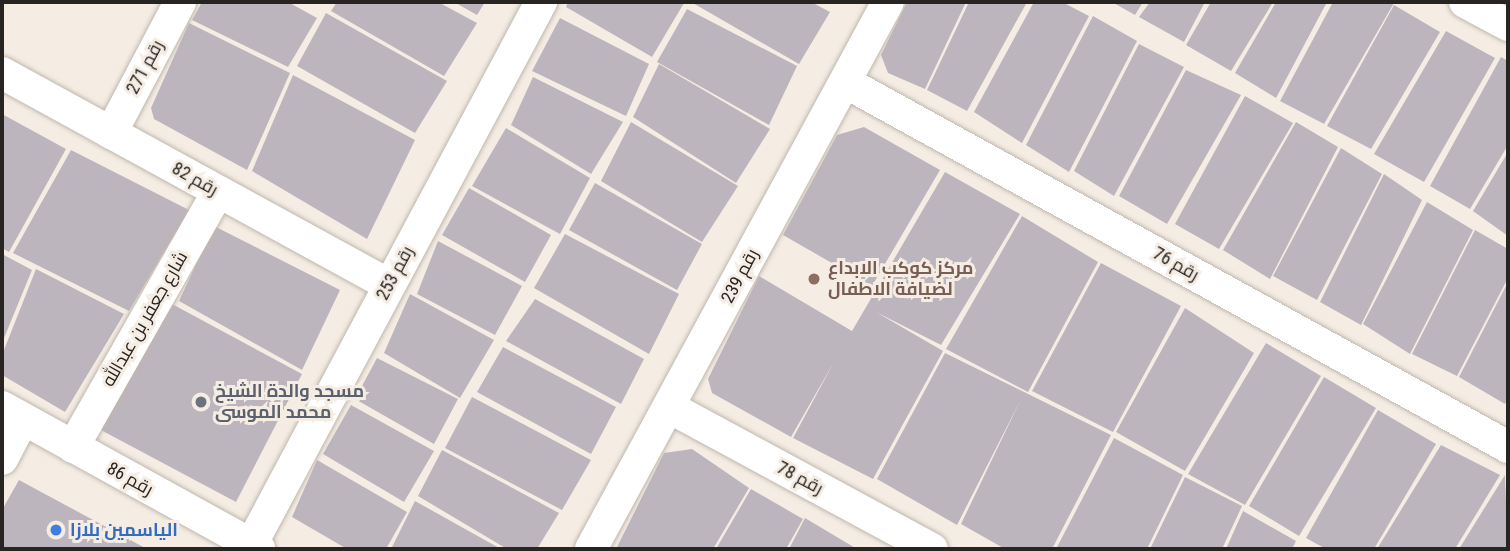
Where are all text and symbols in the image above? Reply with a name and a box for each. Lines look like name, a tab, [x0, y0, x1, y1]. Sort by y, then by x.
street label: رقم 271	[122, 36, 168, 98]
street label: رقم 82	[168, 158, 222, 200]
street label: رقم 253	[372, 242, 418, 304]
street label: رقم 76	[1149, 243, 1203, 285]
street label: رقم 239	[717, 245, 763, 307]
street label: شارع جعفر بن عبدالله	[98, 248, 192, 390]
place label: مركز كوكب الابداع لضيافة الاطفال	[828, 258, 973, 300]
marker: مركز كوكب الابداع لضيافة الاطفال	[806, 271, 822, 287]
place label: مسجد والدة الشيخ محمد الموسى	[215, 381, 364, 424]
marker: مسجد والدة الشيخ محمد الموسى	[193, 394, 209, 410]
street label: رقم 78	[773, 457, 827, 499]
street label: رقم 86	[103, 458, 157, 500]
place label: الياسمين بلازا	[70, 519, 178, 541]
marker: الياسمين بلازا	[48, 522, 64, 538]

